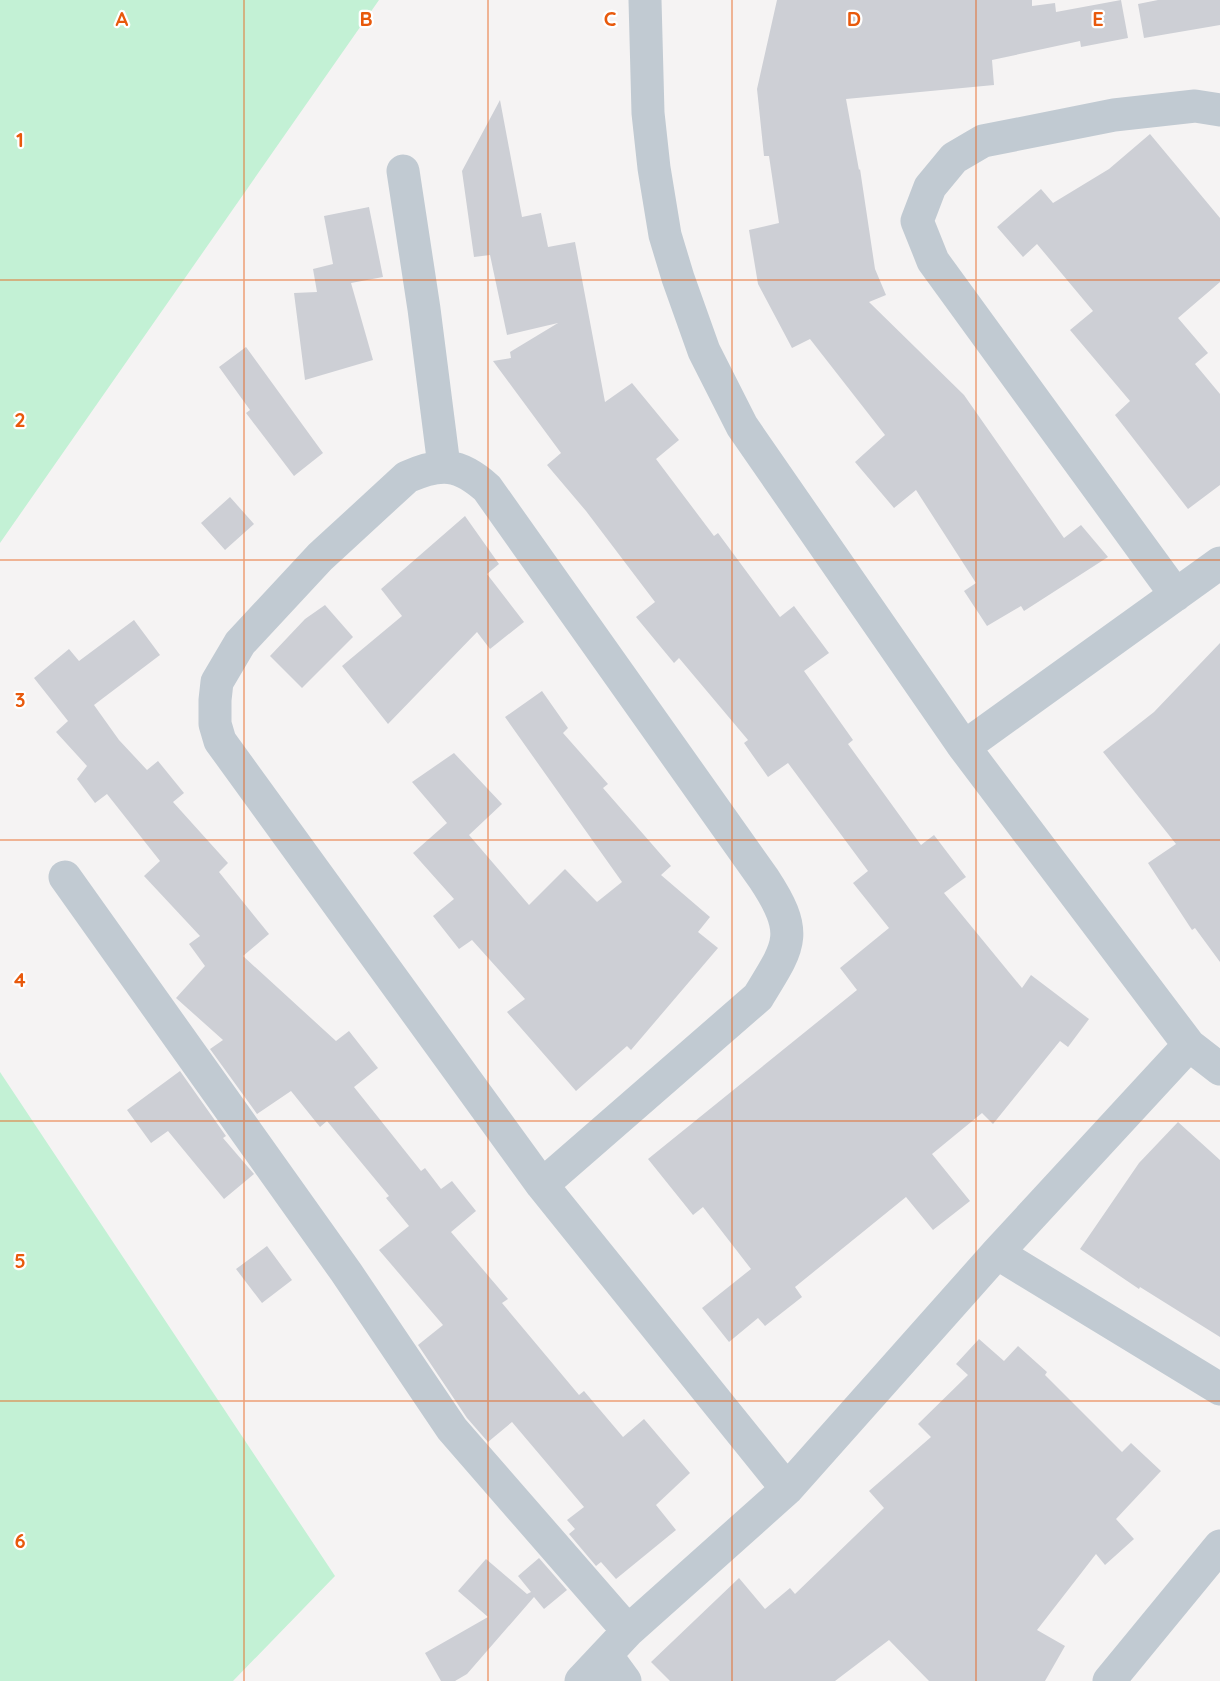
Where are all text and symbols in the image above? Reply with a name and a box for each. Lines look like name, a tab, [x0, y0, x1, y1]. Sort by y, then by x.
text: A	[116, 6, 129, 31]
text: B	[359, 6, 373, 31]
text: C	[604, 6, 617, 31]
text: D	[847, 6, 861, 31]
text: E	[1092, 6, 1104, 31]
text: 1	[16, 127, 24, 152]
text: 2	[14, 407, 26, 432]
text: 3	[15, 687, 25, 712]
text: 4	[14, 967, 26, 992]
text: 5	[14, 1248, 26, 1273]
text: 6	[14, 1528, 26, 1553]

